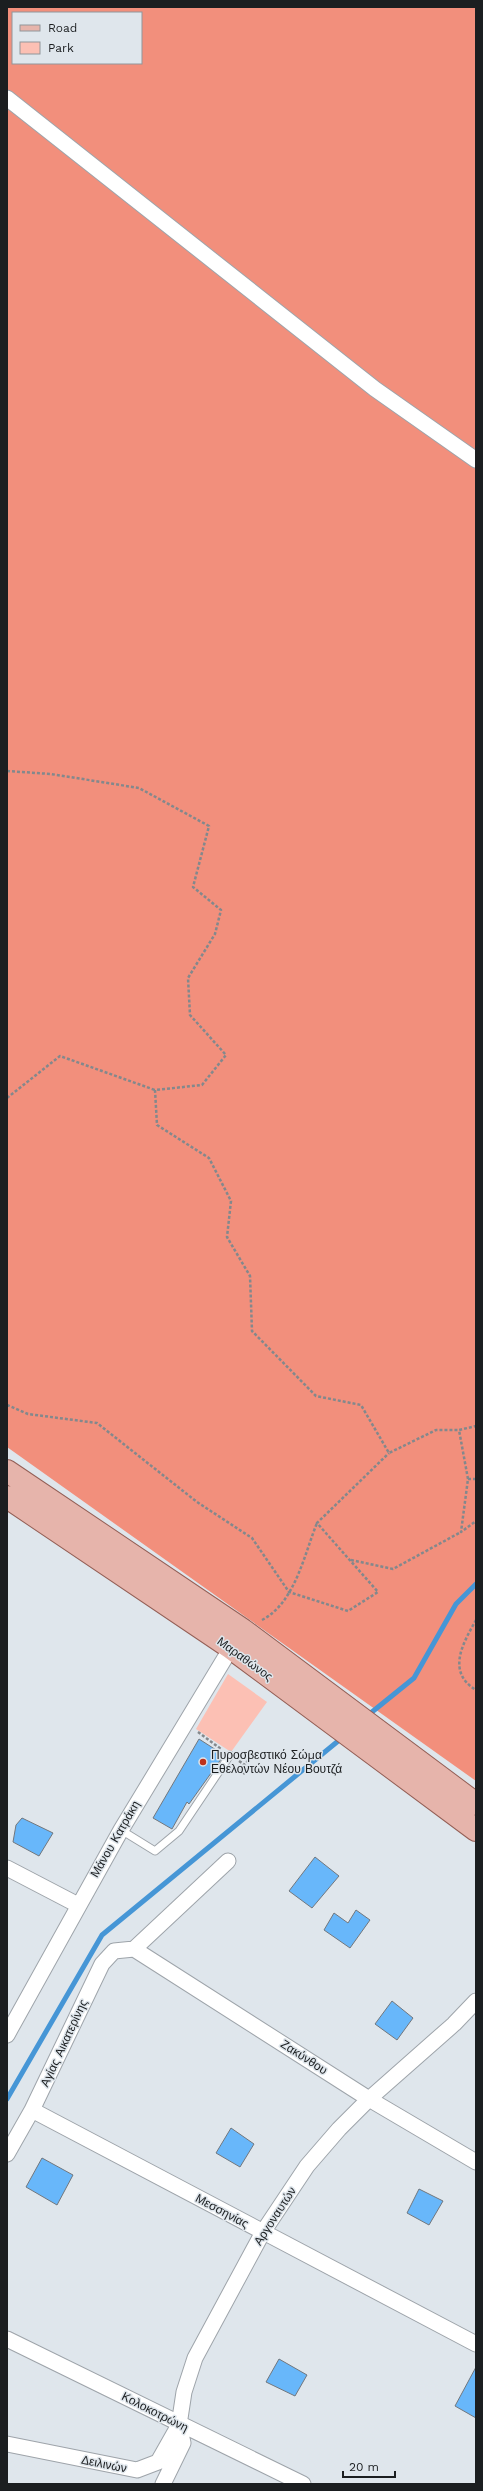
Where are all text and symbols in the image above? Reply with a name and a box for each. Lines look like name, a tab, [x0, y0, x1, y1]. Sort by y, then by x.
legend	[12, 12, 142, 64]
text: Road	[48, 21, 77, 35]
text: Park	[48, 41, 74, 55]
street label: Μαραθώνος	[215, 1634, 276, 1684]
place label: Πυροσβεστικό Σώμα Εθελοντών Νέου Βουτζά	[211, 1748, 342, 1776]
marker: Πυροσβεστικό Σώμα Εθελοντών Νέου Βουτζά	[198, 1757, 208, 1767]
street label: Μάνου Κατράκη	[87, 1798, 143, 1880]
street label: Αγίας Αικατερίνης	[38, 1997, 90, 2089]
street label: Ζακύνθου	[278, 2037, 330, 2077]
street label: Αργοναυτών	[251, 2184, 299, 2248]
street label: Μεσσηνίας	[193, 2191, 251, 2231]
street label: Κολοκοτρώνη	[119, 2389, 191, 2435]
street label: Δειλινών	[80, 2453, 128, 2475]
scale bar	[343, 2453, 395, 2479]
text: 20 m	[349, 2460, 379, 2474]

